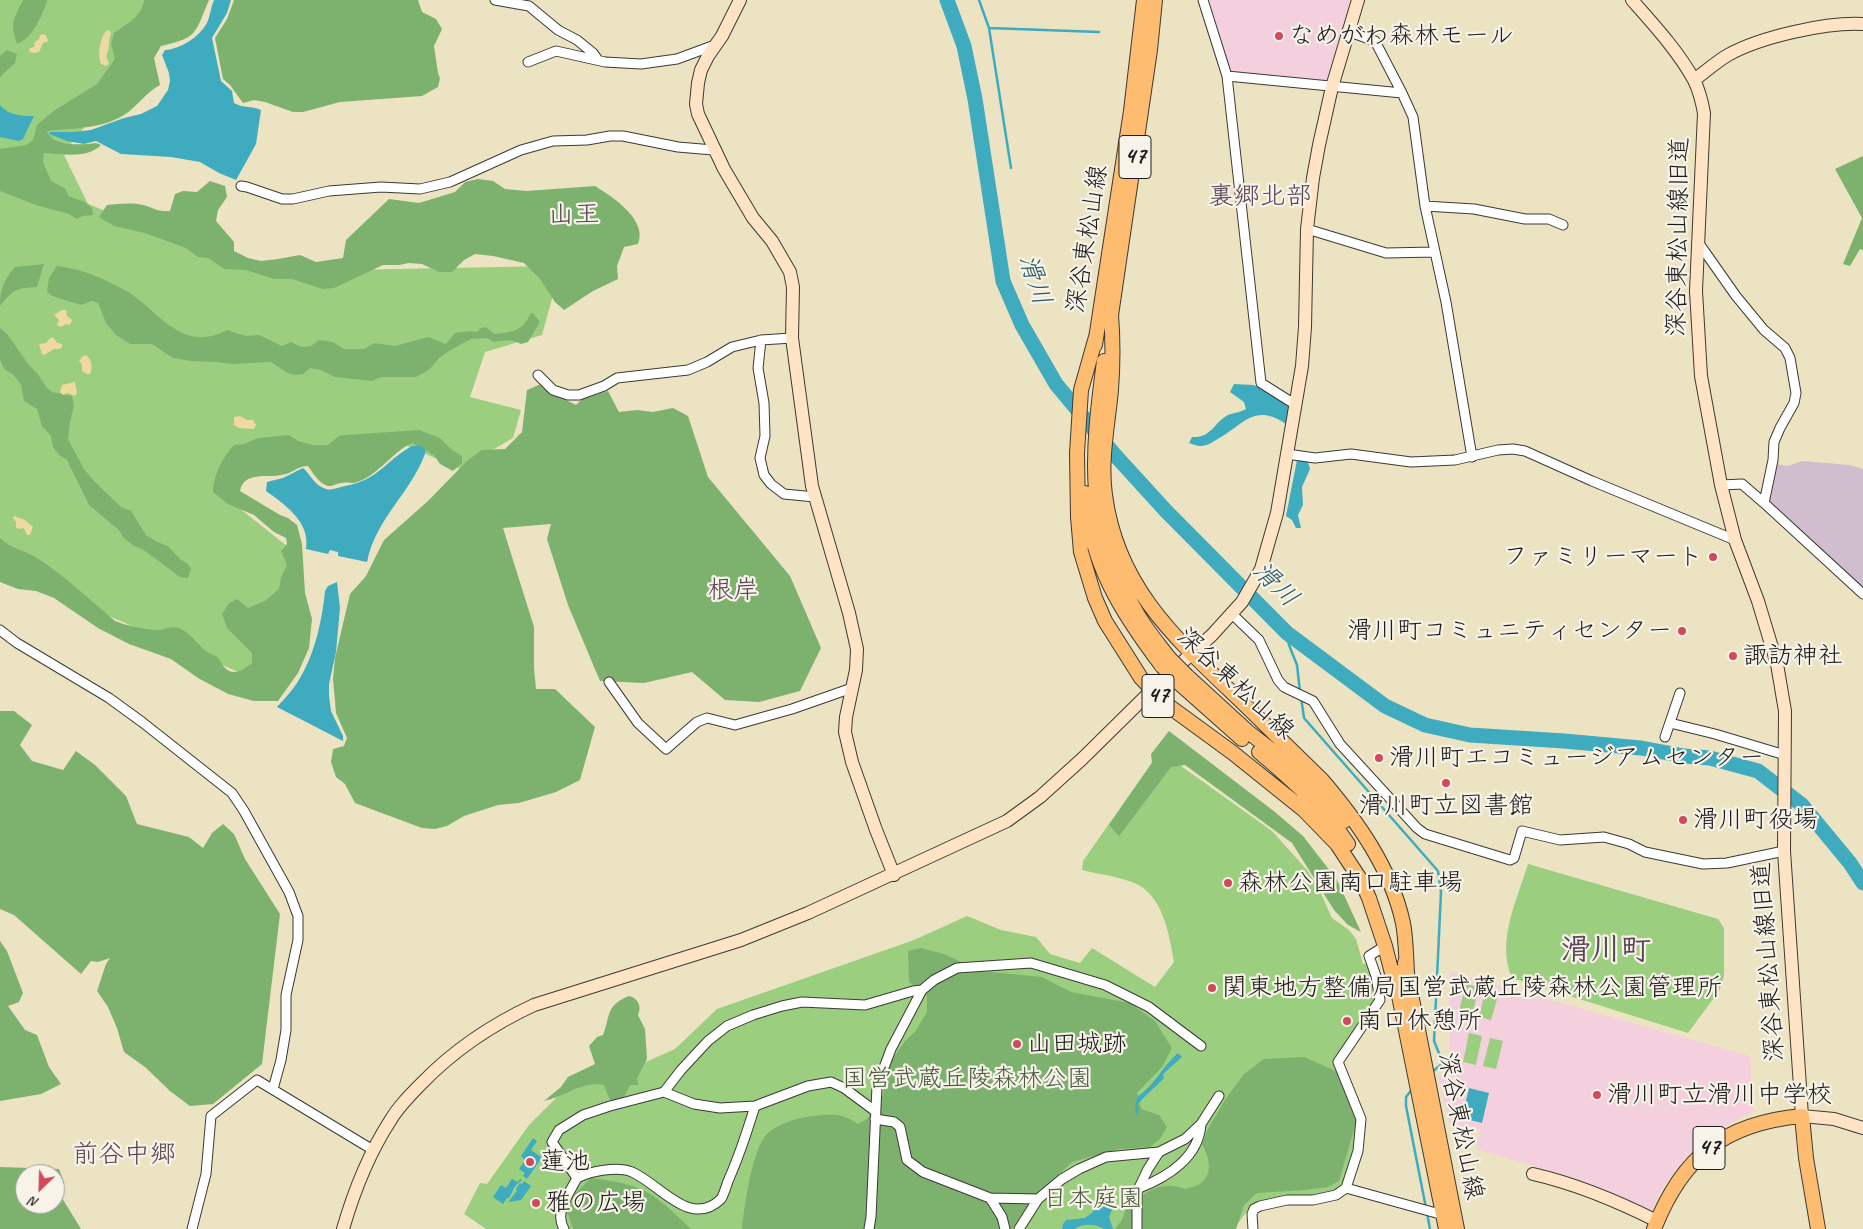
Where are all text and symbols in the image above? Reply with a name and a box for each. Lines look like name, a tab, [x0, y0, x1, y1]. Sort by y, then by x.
place label: なめがわ森林モール	[1289, 21, 1514, 51]
marker: なめがわ森林モール	[1273, 30, 1285, 42]
road number: 47	[1119, 136, 1151, 178]
street label: 深谷東松山線旧道	[1662, 137, 1696, 337]
street label: 深谷東松山線	[1061, 163, 1115, 315]
district label: 裏郷北部	[1208, 181, 1312, 213]
district label: 山王	[548, 199, 600, 231]
water label: 滑川	[1011, 250, 1057, 310]
place label: ファミリーマート	[1503, 542, 1703, 572]
marker: ファミリーマート	[1707, 551, 1719, 563]
water label: 滑川	[1246, 556, 1304, 614]
district label: 根岸	[707, 575, 759, 607]
place label: 滑川町コミュニティセンター	[1347, 616, 1672, 646]
street label: 深谷東松山線	[1170, 622, 1300, 746]
marker: 滑川町コミュニティセンター	[1676, 625, 1688, 637]
place label: 諏訪神社	[1743, 641, 1843, 671]
marker: 諏訪神社	[1727, 650, 1739, 662]
road number: 47	[1142, 674, 1174, 718]
place label: 滑川町エコミュージアムセンター	[1389, 743, 1764, 773]
marker: 滑川町エコミュージアムセンター	[1373, 752, 1385, 764]
marker: 滑川町立図書館	[1440, 777, 1452, 789]
place label: 滑川町立図書館	[1359, 791, 1533, 821]
place label: 滑川町役場	[1693, 805, 1818, 835]
marker: 滑川町役場	[1677, 814, 1689, 826]
street label: 深谷東松山線旧道	[1747, 861, 1791, 1063]
place label: 森林公園南口駐車場	[1238, 868, 1463, 898]
marker: 森林公園南口駐車場	[1222, 877, 1234, 889]
district label: 滑川町	[1561, 933, 1651, 969]
place label: 関東地方整備局国営武蔵丘陵森林公園管理所	[1222, 973, 1722, 1003]
marker: 関東地方整備局国営武蔵丘陵森林公園管理所	[1206, 982, 1218, 994]
place label: 南口休憩所	[1357, 1006, 1482, 1036]
marker: 南口休憩所	[1341, 1015, 1353, 1027]
place label: 山田城跡	[1027, 1029, 1127, 1059]
marker: 山田城跡	[1011, 1038, 1023, 1050]
street label: 深谷東松山線	[1431, 1050, 1489, 1202]
park label: 国営武蔵丘陵森林公園	[842, 1064, 1092, 1094]
place label: 滑川町立滑川中学校	[1607, 1080, 1832, 1110]
marker: 滑川町立滑川中学校	[1591, 1089, 1603, 1101]
road number: 47	[1693, 1126, 1725, 1170]
district label: 前谷中郷	[72, 1139, 176, 1171]
place label: 蓮池	[540, 1147, 590, 1177]
marker: 蓮池	[524, 1156, 536, 1168]
north arrow	[15, 1164, 65, 1214]
park label: 日本庭園	[1043, 1184, 1143, 1214]
place label: 雅の広場	[546, 1188, 646, 1218]
text: N	[27, 1193, 42, 1212]
marker: 雅の広場	[530, 1197, 542, 1209]

